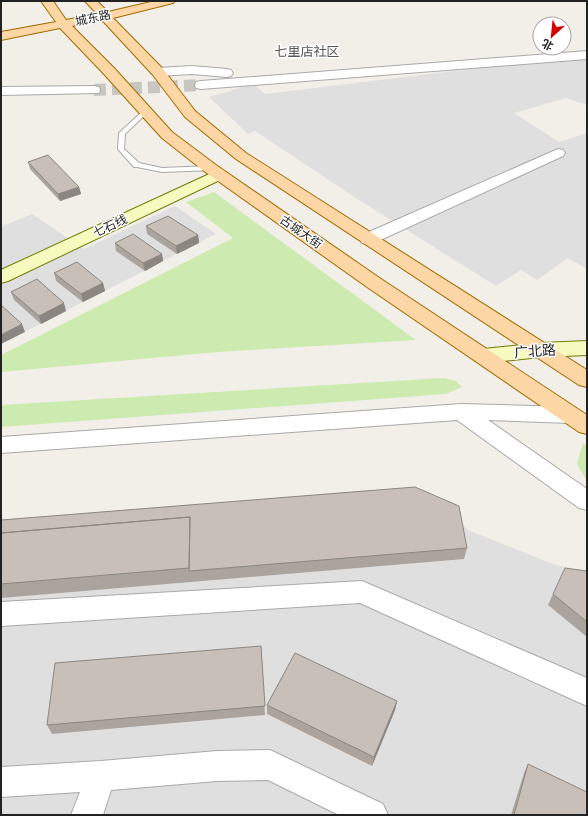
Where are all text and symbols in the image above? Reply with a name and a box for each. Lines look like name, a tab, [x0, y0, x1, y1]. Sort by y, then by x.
street label: 城东路	[74, 7, 112, 29]
north arrow	[532, 16, 572, 56]
text: 北	[540, 36, 556, 53]
district label: 七里店社区	[274, 44, 340, 59]
street label: 七石线	[91, 212, 129, 240]
street label: 古城大街	[277, 212, 325, 252]
street label: 广北路	[513, 342, 557, 360]

